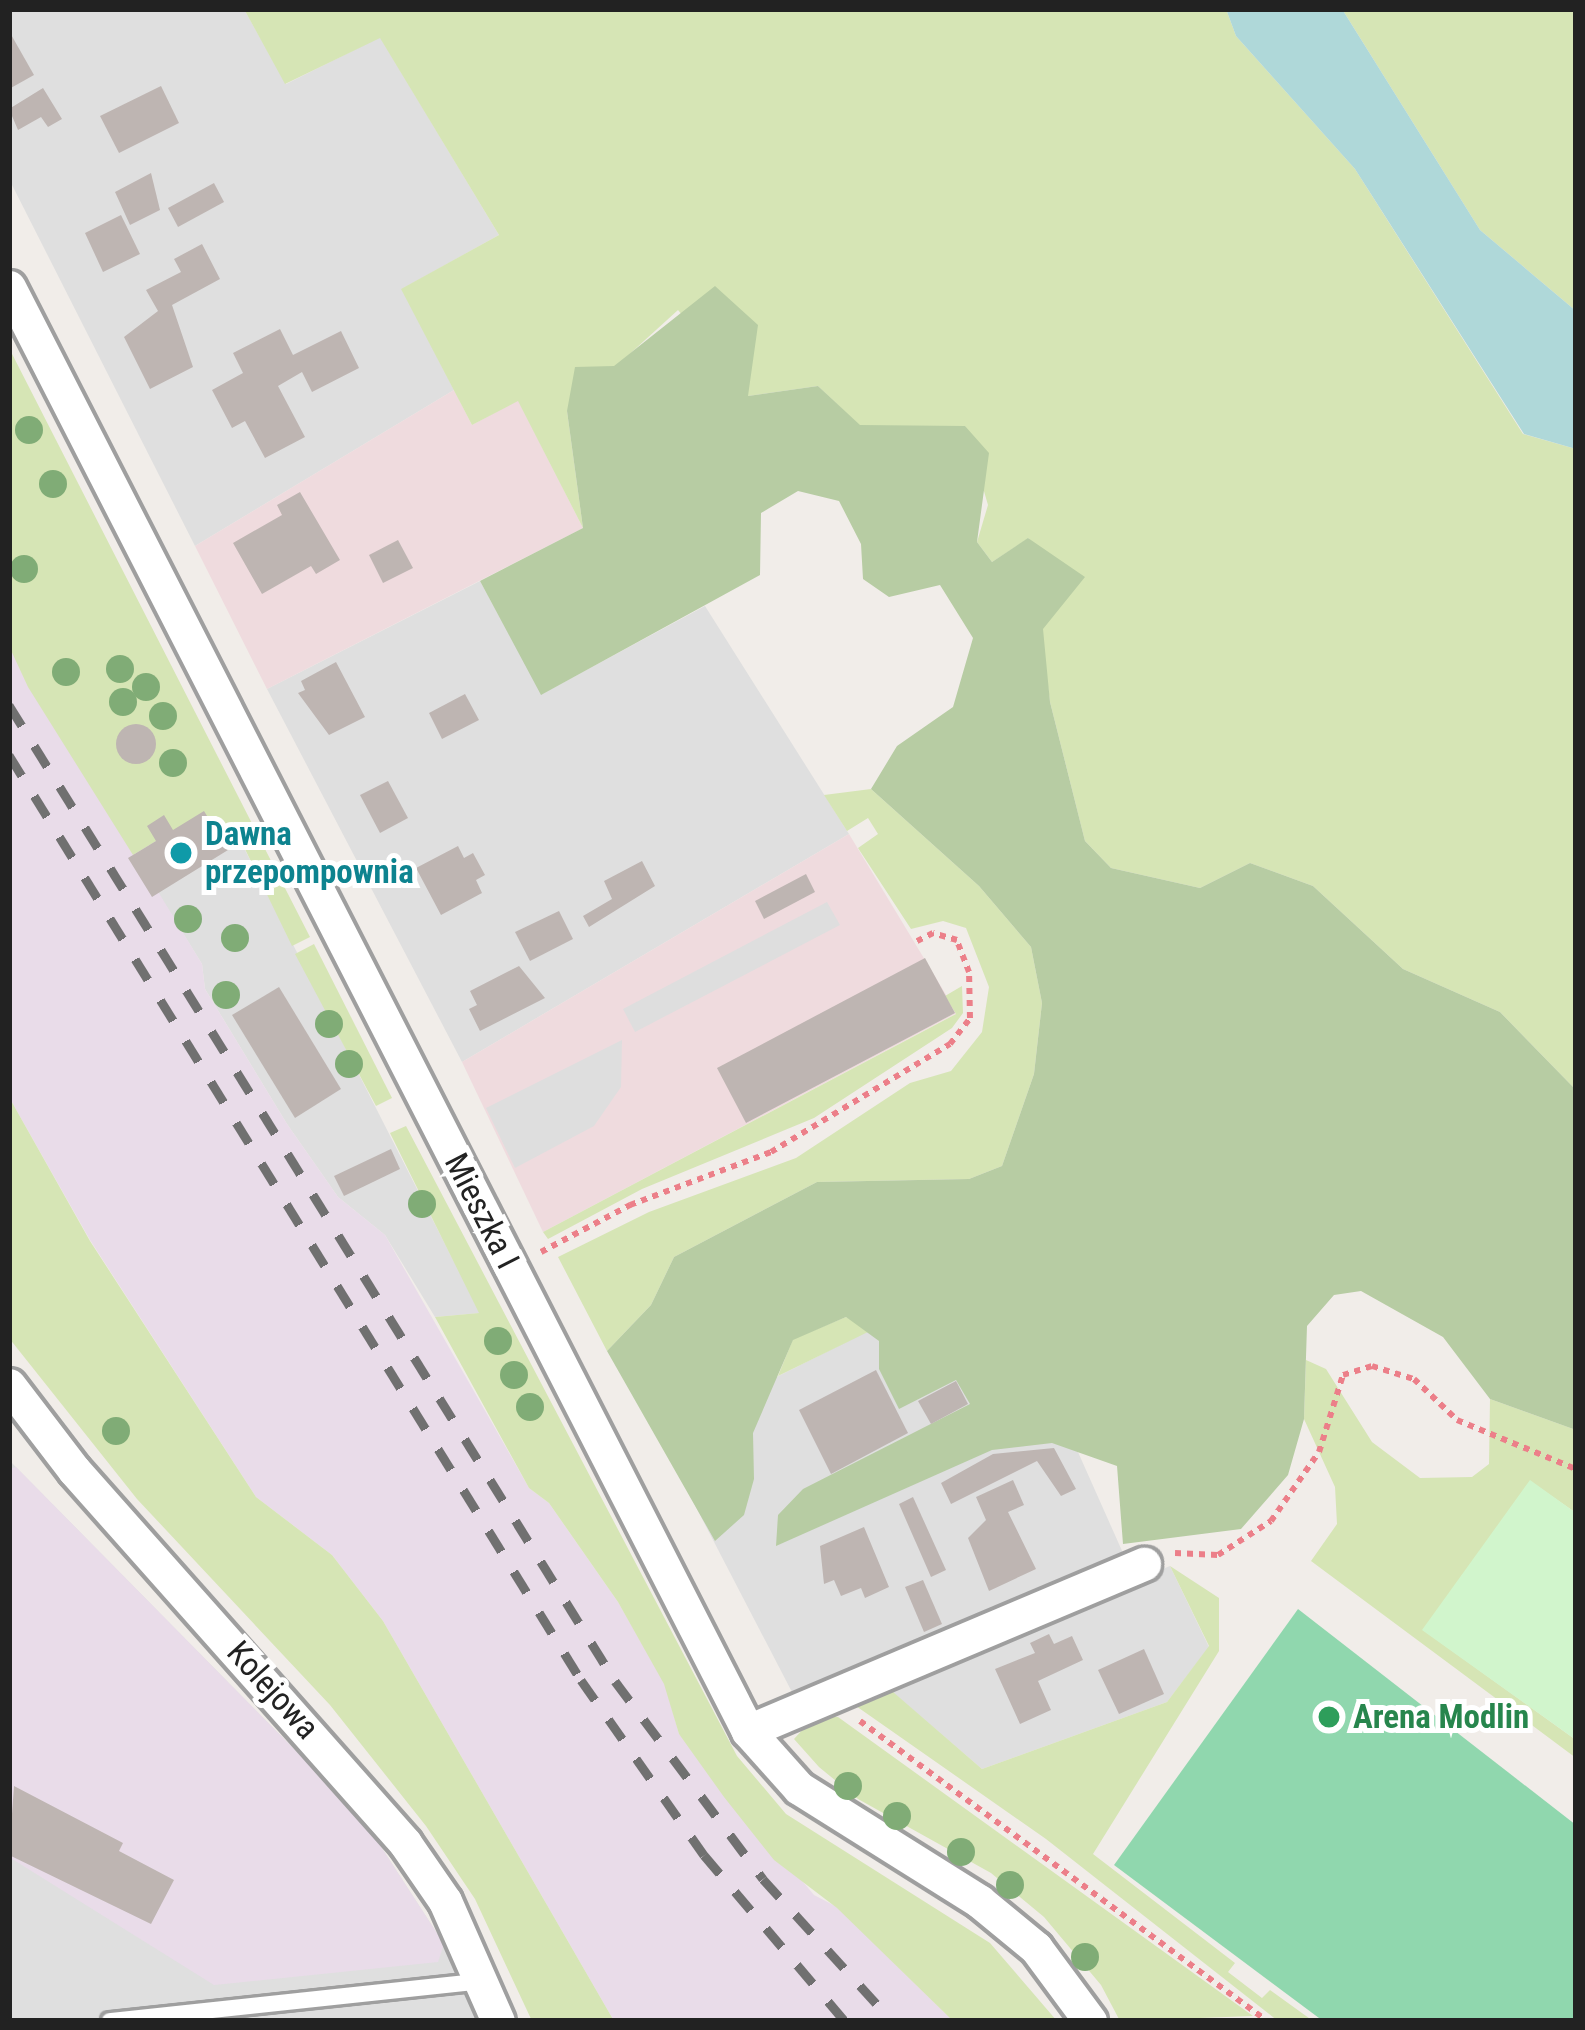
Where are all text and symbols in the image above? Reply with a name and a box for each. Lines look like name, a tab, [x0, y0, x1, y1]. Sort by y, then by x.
place label: Dawna przepompownia	[205, 814, 414, 892]
marker: Dawna przepompownia	[168, 840, 194, 866]
street label: Mieszka I	[436, 1147, 528, 1275]
street label: Kolejowa	[219, 1633, 327, 1747]
place label: Arena Modlin	[1353, 1697, 1529, 1737]
marker: Arena Modlin	[1316, 1704, 1342, 1730]

